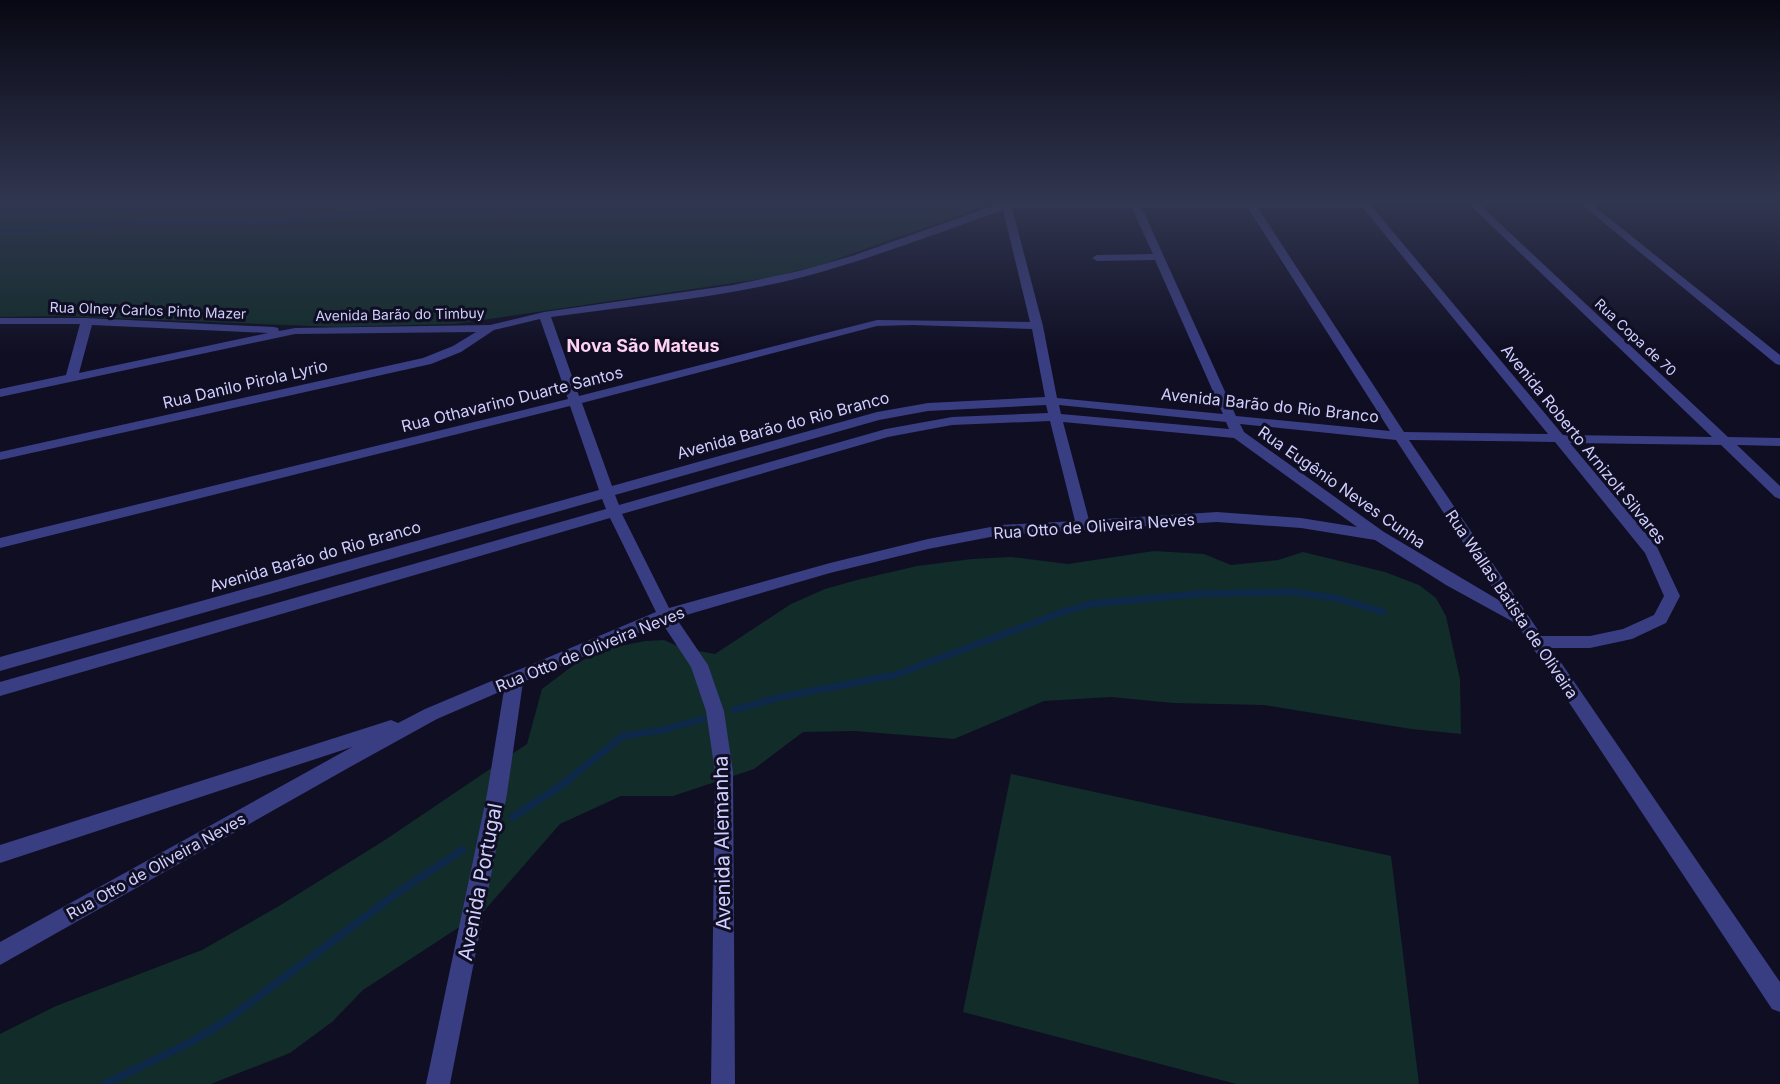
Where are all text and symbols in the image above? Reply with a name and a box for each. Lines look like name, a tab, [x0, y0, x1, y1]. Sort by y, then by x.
street label: Rua Copa de 70	[1592, 295, 1680, 379]
street label: Rua Olney Carlos Pinto Mazer	[49, 298, 247, 322]
street label: Avenida Barão do Timbuy	[315, 304, 485, 324]
district label: Nova São Mateus	[567, 335, 719, 356]
street label: Avenida Roberto Arnizolt Silvares	[1497, 340, 1671, 548]
street label: Rua Danilo Pirola Lyrio	[161, 355, 329, 413]
street label: Rua Othavarino Duarte Santos	[399, 362, 625, 436]
street label: Avenida Barão do Rio Branco	[1160, 384, 1380, 426]
street label: Avenida Barão do Rio Branco	[675, 387, 891, 463]
street label: Rua Eugênio Neves Cunha	[1254, 421, 1430, 553]
street label: Rua Wallas Batista de Oliveira	[1441, 506, 1583, 702]
street label: Rua Otto de Oliveira Neves	[993, 509, 1195, 543]
street label: Avenida Barão do Rio Branco	[207, 516, 423, 596]
street label: Rua Otto de Oliveira Neves	[493, 602, 687, 696]
street label: Avenida Alemanha	[708, 755, 736, 931]
street label: Avenida Portugal	[453, 801, 507, 963]
street label: Rua Otto de Oliveira Neves	[63, 808, 249, 924]

